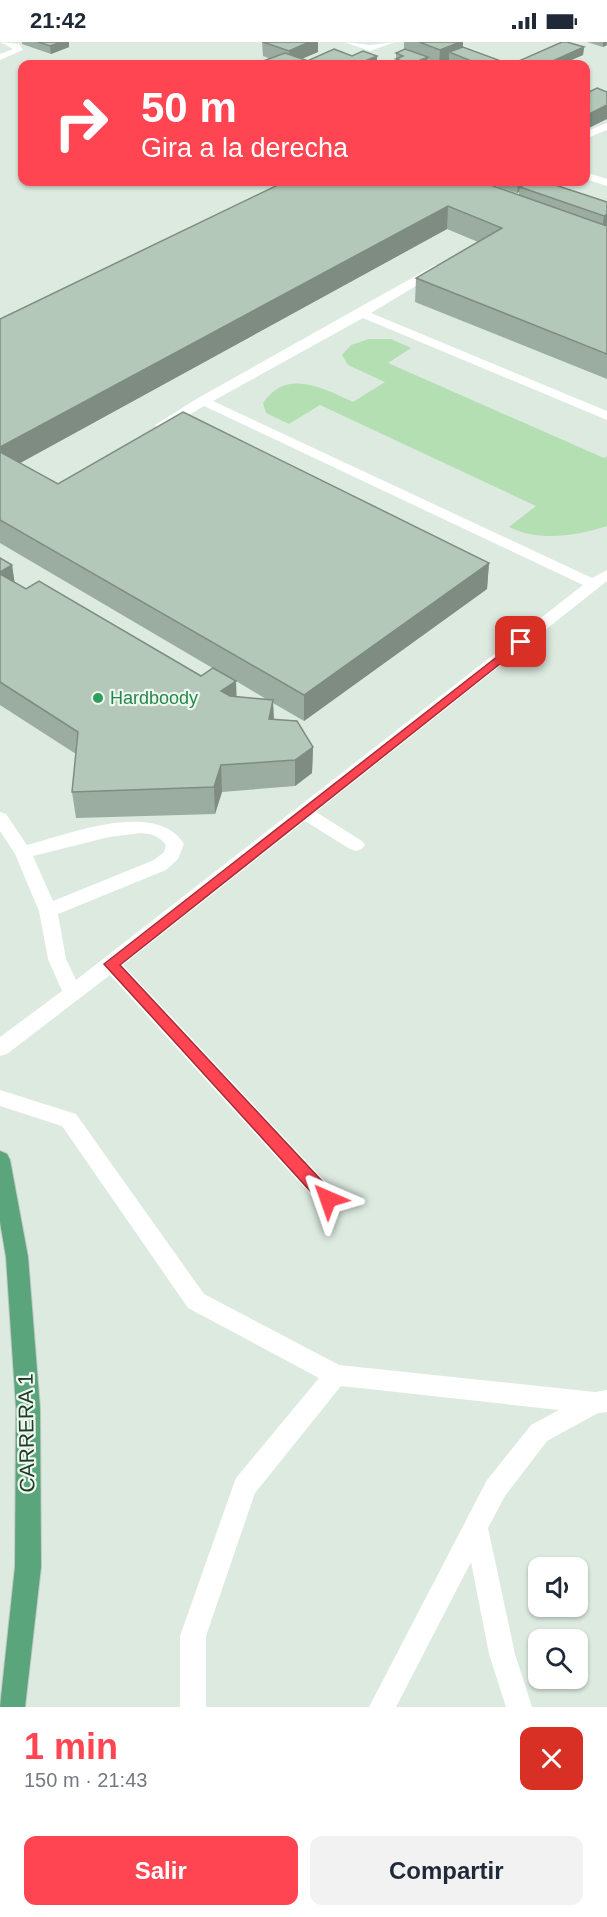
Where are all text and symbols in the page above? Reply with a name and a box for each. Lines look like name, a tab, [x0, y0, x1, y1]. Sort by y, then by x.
text: 21:42	[30, 8, 86, 33]
icon: right	[42, 84, 120, 162]
text: 50 m	[141, 84, 237, 131]
text: Gira a la derecha	[141, 133, 348, 163]
pin	[495, 616, 546, 667]
icon: arrive	[504, 625, 537, 658]
place label: Hardboody	[110, 688, 198, 708]
marker: Hardboody	[91, 691, 105, 705]
position arrow	[296, 1167, 360, 1231]
street label: CARRERA 1	[13, 1373, 39, 1493]
map controls	[528, 1557, 588, 1689]
button: sound	[528, 1557, 588, 1617]
button: search	[528, 1629, 588, 1689]
text: 1 min	[24, 1726, 118, 1767]
button: close	[520, 1727, 583, 1790]
text: 150 m · 21:43	[24, 1769, 147, 1791]
button: Salir	[24, 1836, 298, 1905]
button: Compartir	[310, 1836, 583, 1905]

